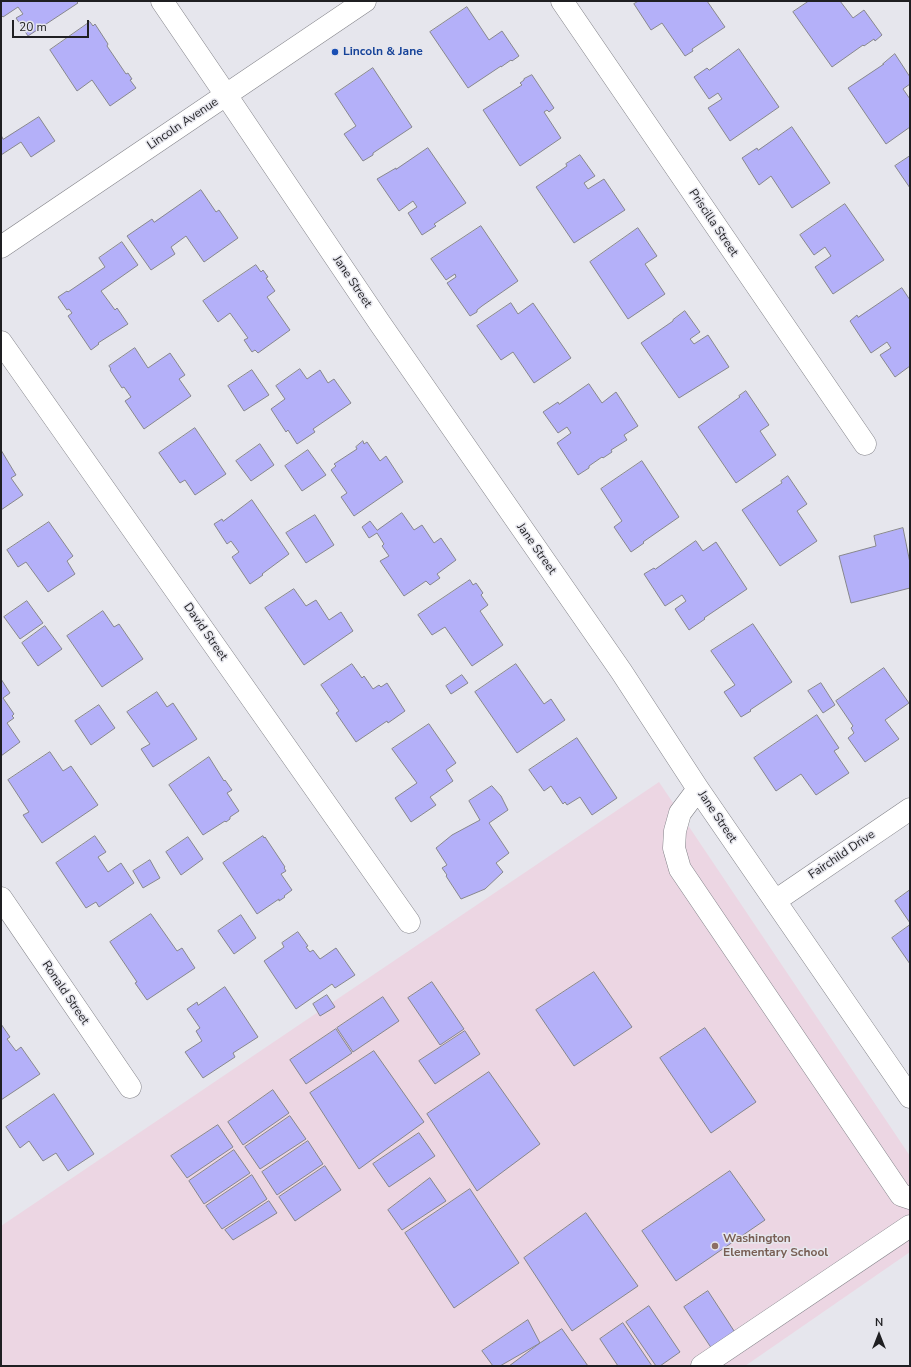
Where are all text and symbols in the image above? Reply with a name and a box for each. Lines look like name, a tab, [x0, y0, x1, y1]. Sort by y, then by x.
scale bar	[14, 12, 91, 38]
text: 20 m	[19, 19, 47, 35]
place label: Lincoln & Jane	[343, 45, 423, 59]
marker: Lincoln & Jane	[330, 47, 340, 57]
street label: Lincoln Avenue	[145, 95, 221, 153]
street label: Priscilla Street	[685, 187, 741, 259]
street label: Jane Street	[329, 253, 375, 311]
street label: Jane Street	[513, 521, 559, 577]
street label: David Street	[180, 600, 230, 664]
street label: Jane Street	[694, 788, 740, 846]
street label: Fairchild Drive	[806, 828, 878, 882]
street label: Ronald Street	[38, 958, 92, 1028]
place label: Washington Elementary School	[723, 1232, 828, 1260]
marker: Washington Elementary School	[710, 1241, 720, 1251]
north arrow	[859, 1315, 899, 1355]
text: N	[875, 1315, 883, 1330]

